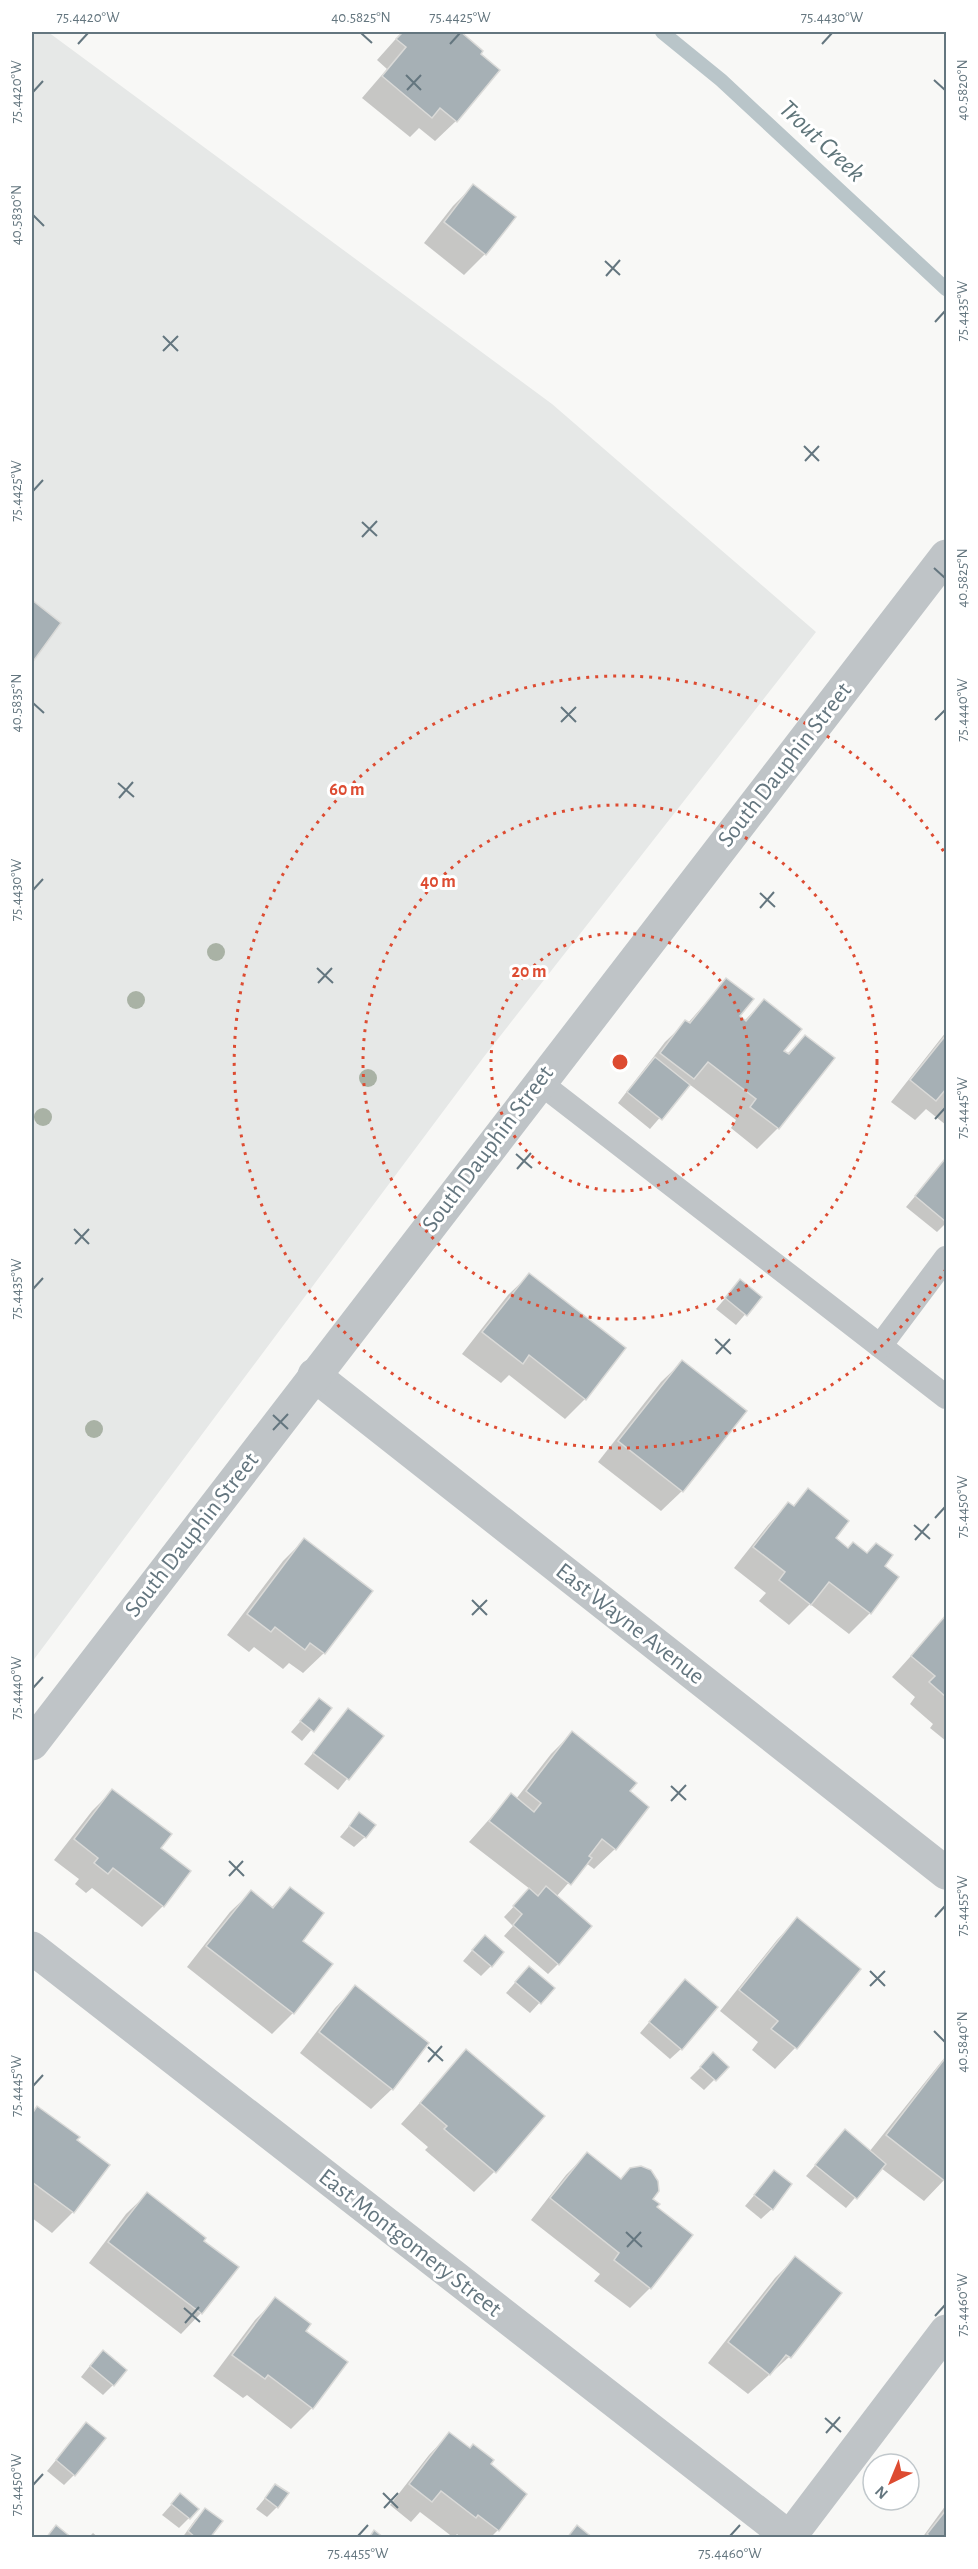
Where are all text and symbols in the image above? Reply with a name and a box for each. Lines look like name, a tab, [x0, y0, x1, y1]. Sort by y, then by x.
text: 75.4420°W	[56, 10, 120, 25]
text: 40.5825°N	[331, 10, 391, 25]
text: 75.4425°W	[429, 10, 491, 25]
text: 75.4430°W	[801, 10, 864, 25]
text: 40.5820°N	[955, 59, 970, 121]
text: 75.4420°W	[9, 60, 24, 124]
water label: Trout Creek	[774, 95, 870, 187]
text: 40.5830°N	[9, 185, 24, 245]
text: 75.4435°W	[955, 280, 970, 341]
text: 75.4425°W	[9, 460, 24, 522]
text: 40.5825°N	[955, 548, 970, 608]
text: 40.5835°N	[9, 673, 24, 733]
street label: South Dauphin Street	[714, 678, 857, 852]
text: 75.4440°W	[955, 678, 970, 742]
text: 60 m	[329, 781, 365, 799]
text: 75.4430°W	[9, 858, 24, 921]
text: 40 m	[420, 873, 456, 891]
text: 20 m	[511, 963, 547, 981]
centre of rings	[610, 1052, 630, 1072]
street label: South Dauphin Street	[418, 1061, 558, 1237]
text: 75.4445°W	[955, 1076, 970, 1139]
text: 75.4435°W	[9, 1258, 24, 1319]
street label: South Dauphin Street	[121, 1448, 264, 1622]
text: 75.4450°W	[955, 1475, 970, 1538]
street label: East Wayne Avenue	[551, 1559, 709, 1689]
text: 75.4440°W	[9, 1656, 24, 1720]
text: 75.4455°W	[955, 1875, 970, 1936]
text: 40.5840°N	[955, 2011, 970, 2073]
text: 75.4445°W	[9, 2054, 24, 2117]
street label: East Montgomery Street	[314, 2164, 506, 2322]
text: 75.4460°W	[955, 2273, 970, 2337]
north arrow	[861, 2452, 921, 2512]
text: 75.4450°W	[9, 2453, 24, 2516]
text: N	[872, 2483, 891, 2502]
text: 75.4455°W	[328, 2546, 389, 2561]
text: 75.4460°W	[698, 2546, 762, 2561]

